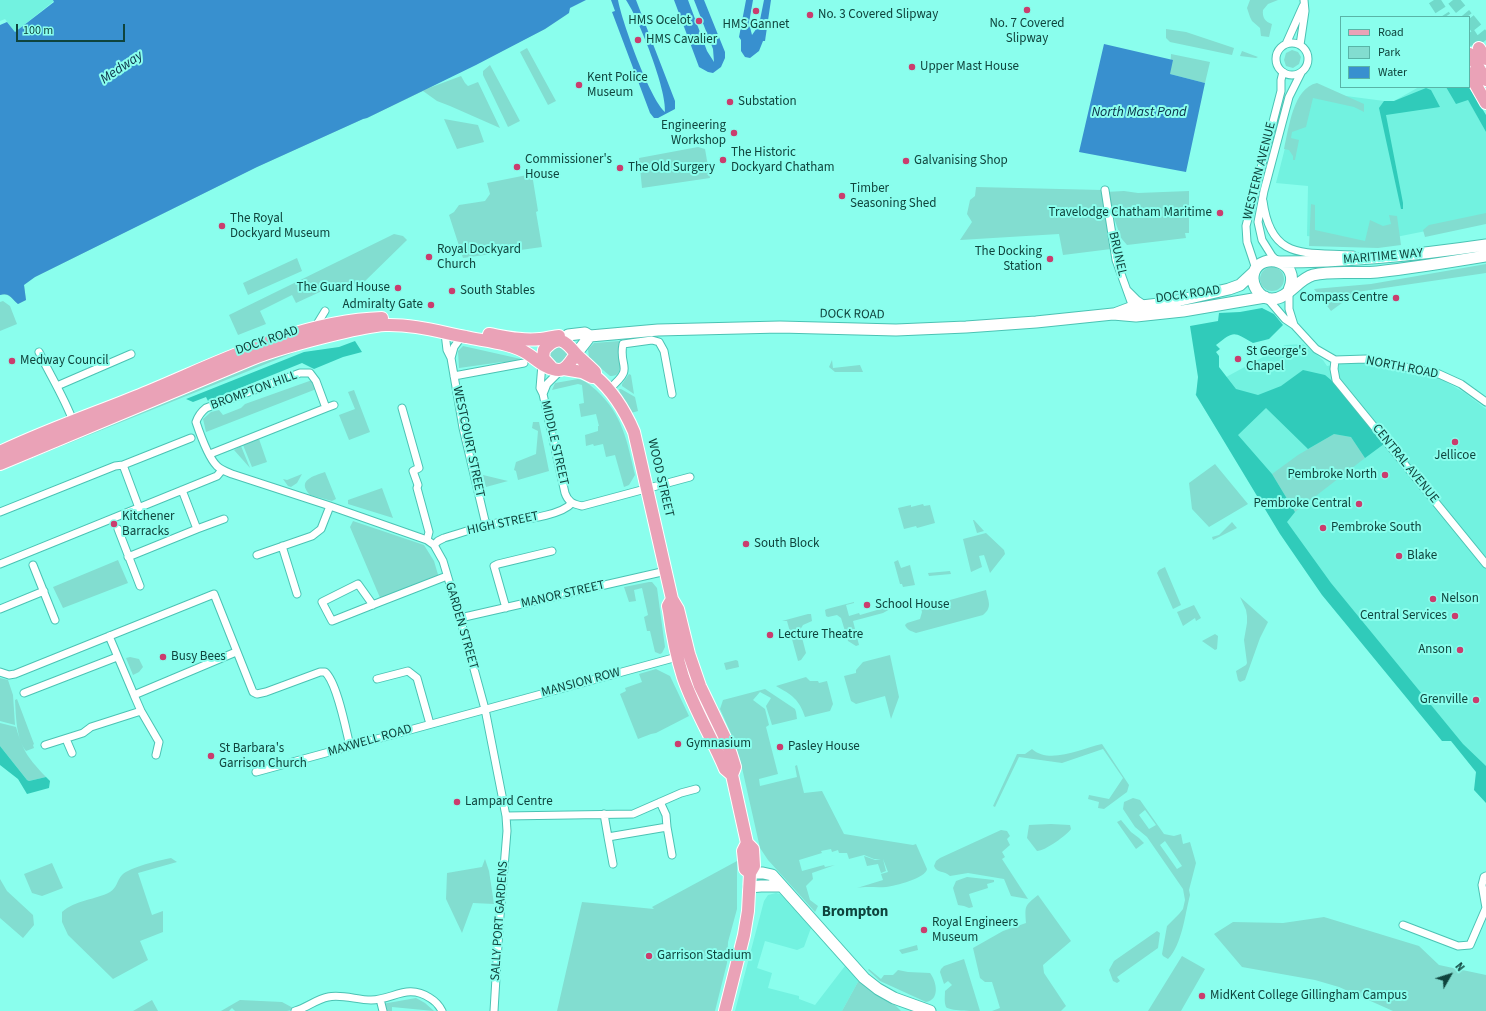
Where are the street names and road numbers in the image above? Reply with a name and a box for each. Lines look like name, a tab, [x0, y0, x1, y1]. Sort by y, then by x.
street label: WESTERN AVENUE	[1240, 121, 1280, 221]
street label: BRUNEL	[1104, 230, 1130, 278]
street label: MARITIME WAY	[1343, 246, 1423, 268]
street label: DOCK ROAD	[1155, 283, 1221, 307]
street label: DOCK ROAD	[819, 307, 885, 323]
street label: DOCK ROAD	[234, 323, 300, 359]
street label: NORTH ROAD	[1365, 353, 1439, 383]
street label: BROMPTON HILL	[209, 368, 299, 414]
street label: WESTCOURT STREET	[449, 385, 487, 499]
street label: MIDDLE STREET	[537, 399, 571, 487]
street label: CENTRAL AVENUE	[1368, 421, 1442, 507]
street label: WOOD STREET	[643, 437, 677, 519]
street label: HIGH STREET	[466, 509, 540, 539]
street label: MANOR STREET	[520, 578, 606, 612]
street label: GARDEN STREET	[441, 581, 481, 671]
street label: MANSION ROW	[540, 665, 622, 701]
street label: MAXWELL ROAD	[326, 722, 414, 760]
street label: SALLY PORT GARDENS	[488, 861, 512, 981]

